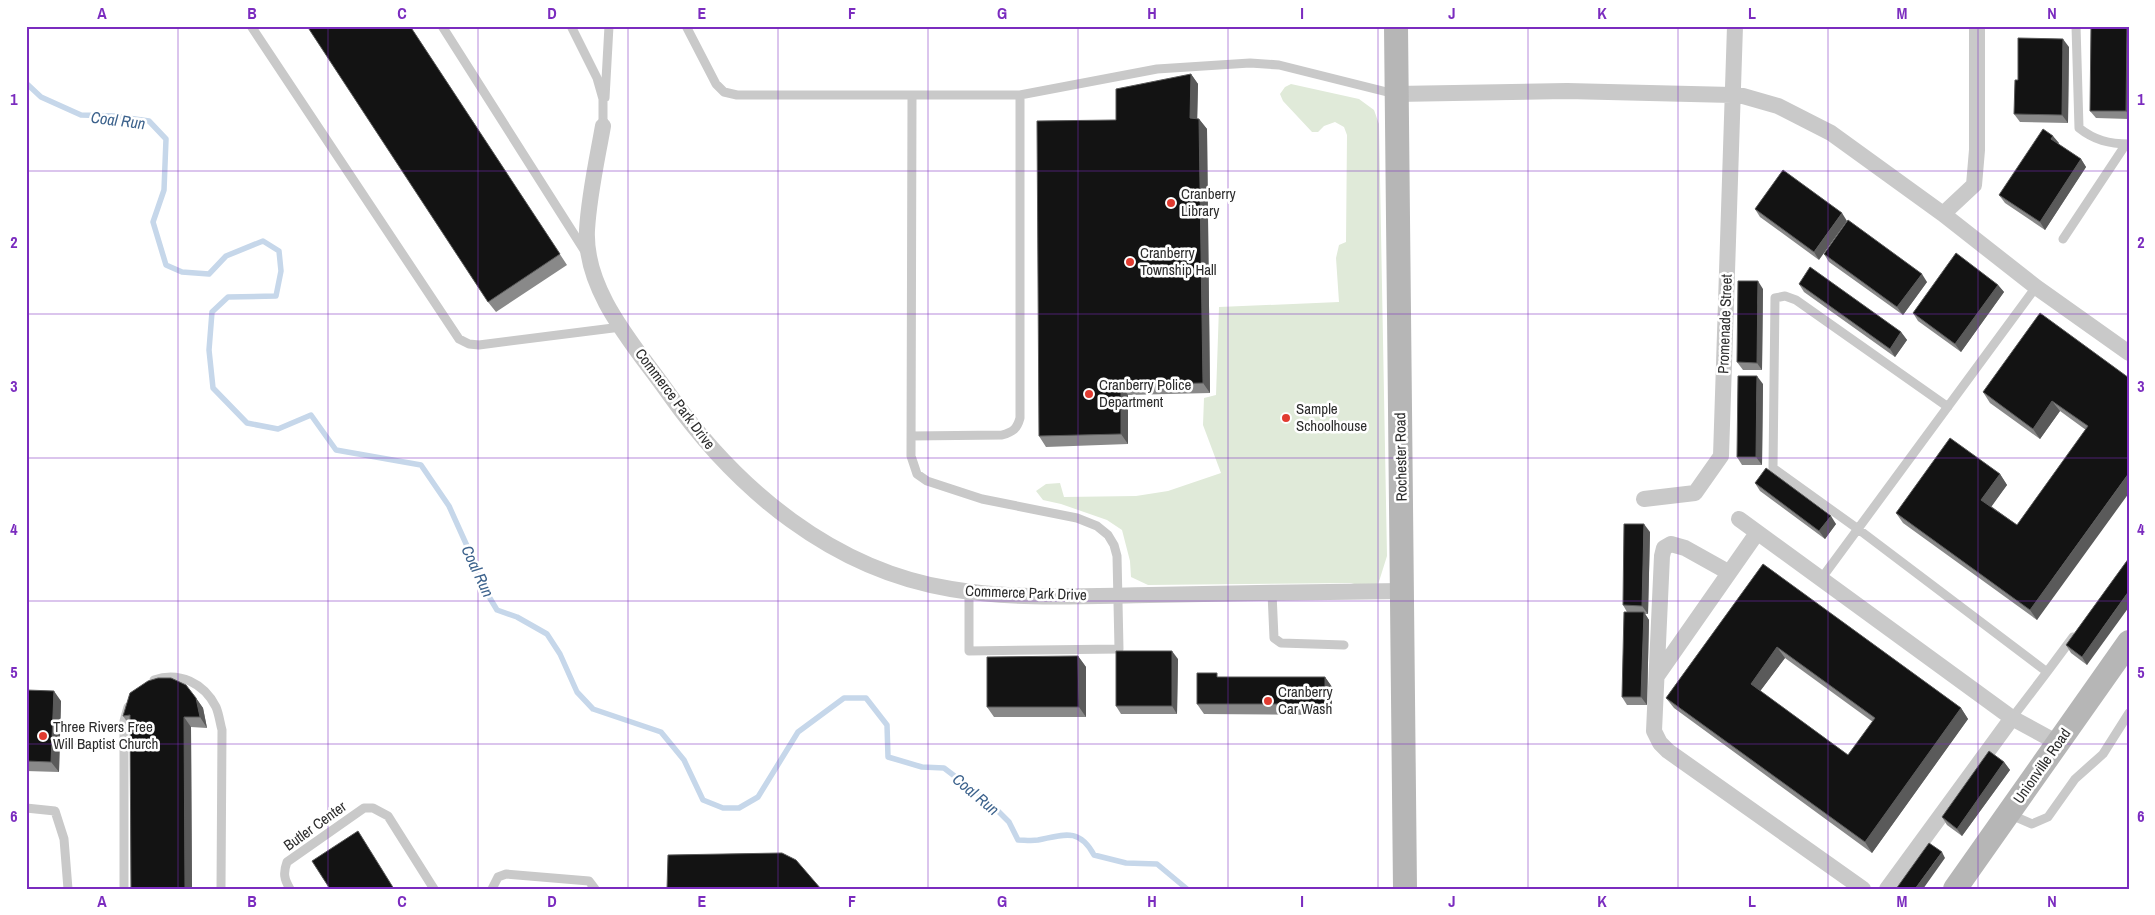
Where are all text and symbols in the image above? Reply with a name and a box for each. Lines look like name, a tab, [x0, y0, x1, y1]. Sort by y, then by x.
text: A	[97, 2, 107, 24]
text: B	[247, 2, 257, 24]
text: C	[397, 2, 407, 24]
text: D	[547, 2, 557, 24]
text: E	[698, 2, 707, 24]
text: F	[848, 2, 856, 24]
text: G	[997, 2, 1007, 24]
text: H	[1147, 2, 1157, 24]
text: I	[1300, 2, 1304, 24]
text: J	[1448, 2, 1456, 24]
text: K	[1597, 2, 1607, 24]
text: L	[1748, 2, 1756, 24]
text: M	[1897, 2, 1908, 24]
text: N	[2047, 2, 2057, 24]
text: 1	[10, 88, 18, 110]
text: 1	[2137, 88, 2145, 110]
water label: Coal Run	[90, 106, 146, 134]
place label: Cranberry Library	[1181, 183, 1237, 221]
marker: Cranberry Library	[1165, 197, 1177, 209]
text: 2	[10, 231, 18, 253]
text: 2	[2137, 231, 2145, 253]
place label: Cranberry Township Hall	[1140, 242, 1217, 280]
marker: Cranberry Township Hall	[1124, 256, 1136, 268]
street label: Promenade Street	[1712, 273, 1737, 374]
street label: Commerce Park Drive	[630, 344, 720, 454]
place label: Cranberry Police Department	[1099, 374, 1191, 412]
text: 3	[10, 375, 18, 397]
text: 3	[2137, 375, 2145, 397]
marker: Cranberry Police Department	[1083, 388, 1095, 400]
place label: Sample Schoolhouse	[1296, 398, 1367, 436]
marker: Sample Schoolhouse	[1280, 412, 1292, 424]
street label: Rochester Road	[1389, 412, 1412, 502]
text: 4	[10, 518, 18, 540]
text: 4	[2137, 518, 2145, 540]
water label: Coal Run	[456, 542, 500, 600]
street label: Commerce Park Drive	[965, 580, 1087, 605]
text: 5	[10, 661, 18, 683]
text: 5	[2137, 661, 2145, 683]
place label: Cranberry Car Wash	[1278, 681, 1334, 719]
marker: Cranberry Car Wash	[1262, 695, 1274, 707]
place label: Three Rivers Free Will Baptist Church	[53, 716, 158, 754]
street label: Unionville Road	[2008, 724, 2075, 808]
marker: Three Rivers Free Will Baptist Church	[37, 730, 49, 742]
water label: Coal Run	[948, 768, 1004, 820]
street label: Butler Center	[279, 796, 350, 855]
text: 6	[10, 805, 18, 827]
text: 6	[2137, 805, 2145, 827]
text: A	[97, 890, 107, 912]
text: B	[247, 890, 257, 912]
text: C	[397, 890, 407, 912]
text: D	[547, 890, 557, 912]
text: E	[698, 890, 707, 912]
text: F	[848, 890, 856, 912]
text: G	[997, 890, 1007, 912]
text: H	[1147, 890, 1157, 912]
text: I	[1300, 890, 1304, 912]
text: J	[1448, 890, 1456, 912]
text: K	[1597, 890, 1607, 912]
text: L	[1748, 890, 1756, 912]
text: M	[1897, 890, 1908, 912]
text: N	[2047, 890, 2057, 912]

